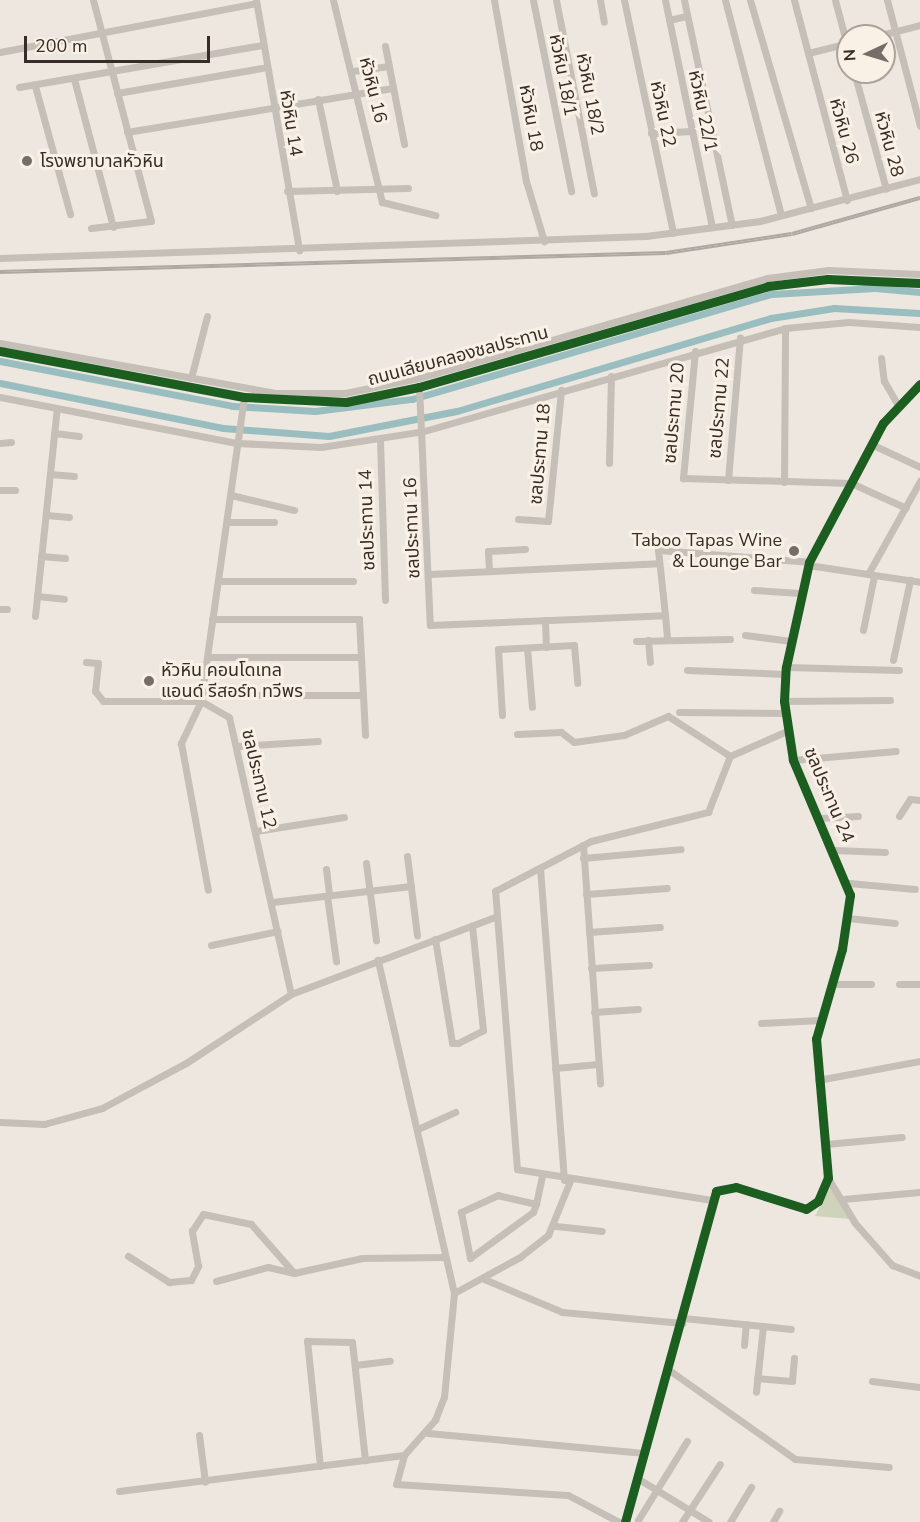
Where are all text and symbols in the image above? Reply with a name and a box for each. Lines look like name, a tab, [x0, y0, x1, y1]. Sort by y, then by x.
scale bar	[27, 24, 213, 62]
north arrow	[836, 24, 896, 84]
street label: หัวหิน 18/1	[544, 32, 582, 118]
text: 200 m	[35, 34, 87, 58]
text: N	[839, 48, 861, 62]
street label: หัวหิน 18/2	[571, 51, 609, 137]
street label: หัวหิน 16	[354, 55, 392, 125]
street label: หัวหิน 22/1	[684, 68, 722, 154]
street label: หัวหิน 22	[645, 79, 681, 149]
street label: หัวหิน 18	[515, 83, 547, 153]
street label: หัวหิน 14	[275, 88, 307, 158]
street label: หัวหิน 26	[825, 96, 863, 166]
street label: หัวหิน 28	[870, 109, 908, 179]
place label: โรงพยาบาลหัวหิน	[40, 150, 164, 172]
marker: โรงพยาบาลหัวหิน	[18, 152, 36, 170]
street label: ถนนเลียบคลองชลประทาน	[365, 321, 551, 391]
street label: ชลประทาน 22	[704, 357, 734, 459]
street label: ชลประทาน 20	[659, 362, 689, 464]
street label: ชลประทาน 18	[525, 403, 555, 505]
street label: ชลประทาน 14	[354, 469, 380, 571]
street label: ชลประทาน 16	[399, 477, 425, 579]
place label: Taboo Tapas Wine & Lounge Bar	[632, 530, 782, 572]
marker: Taboo Tapas Wine & Lounge Bar	[787, 544, 801, 558]
place label: หัวหิน คอนโดเทล แอนด์ รีสอร์ท ทวีพร	[161, 660, 303, 702]
marker: หัวหิน คอนโดเทล แอนด์ รีสอร์ท ทวีพร	[142, 674, 156, 688]
street label: ชลประทาน 12	[237, 727, 281, 831]
street label: ชลประทาน 24	[799, 744, 859, 846]

